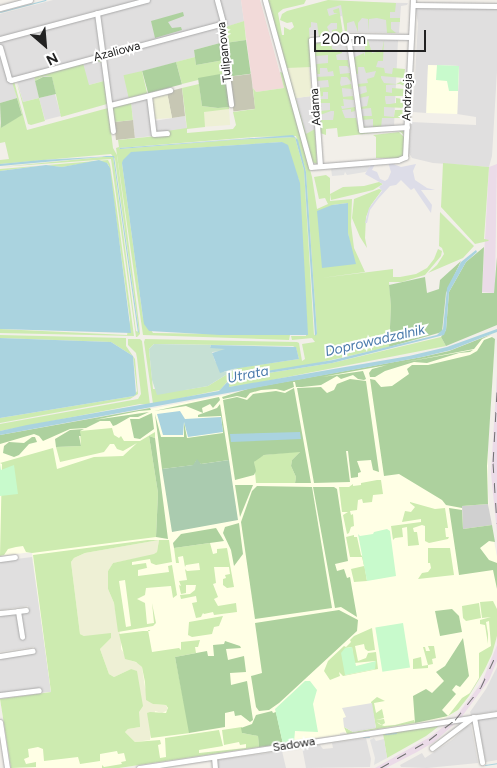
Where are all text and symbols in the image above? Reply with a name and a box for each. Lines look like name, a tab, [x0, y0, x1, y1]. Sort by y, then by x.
north arrow	[20, 20, 70, 70]
scale bar	[317, 20, 430, 52]
street label: Tulipanowa	[215, 21, 235, 83]
text: 200 m	[322, 30, 366, 48]
street label: Azaliowa	[92, 39, 142, 65]
text: N	[43, 49, 61, 69]
street label: Andrzeja	[400, 73, 416, 121]
street label: Adama	[308, 88, 324, 126]
water label: Doprowadzalnik	[323, 321, 427, 361]
water label: Utrata	[226, 363, 270, 387]
street label: Sadowa	[272, 735, 316, 755]

